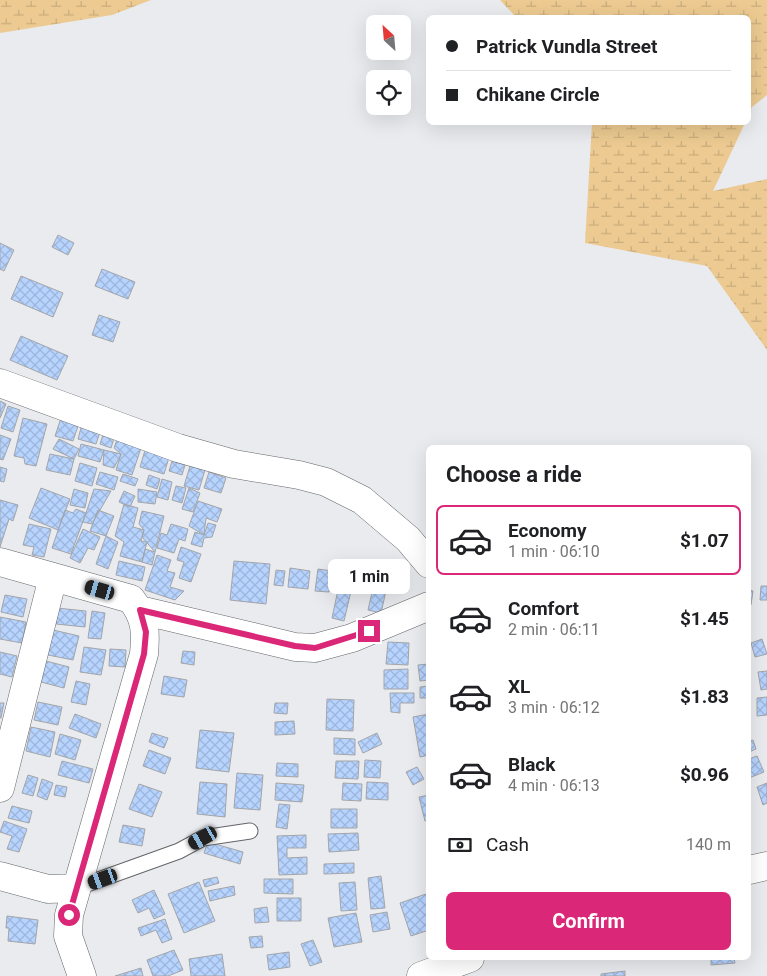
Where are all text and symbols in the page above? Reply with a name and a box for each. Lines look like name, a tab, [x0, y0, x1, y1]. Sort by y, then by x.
north arrow	[366, 15, 411, 60]
map controls	[366, 15, 411, 115]
text: Patrick Vundla Street	[476, 35, 657, 58]
button: locate	[366, 70, 411, 115]
text: Chikane Circle	[476, 83, 599, 106]
text: Choose a ride	[446, 462, 582, 487]
icon: car	[448, 518, 493, 563]
text: Economy	[508, 519, 587, 542]
text: $1.07	[680, 529, 729, 552]
text: 1 min · 06:10	[508, 542, 600, 561]
callout: 1 min	[328, 558, 410, 594]
text: 1 min	[349, 567, 389, 586]
car	[83, 579, 116, 601]
icon: car	[448, 596, 493, 641]
text: Comfort	[508, 597, 579, 620]
text: $1.45	[680, 607, 729, 630]
route end	[358, 620, 380, 642]
text: 2 min · 06:11	[508, 620, 600, 639]
icon: car	[448, 674, 493, 719]
text: XL	[508, 675, 530, 698]
text: $1.83	[680, 685, 729, 708]
text: 3 min · 06:12	[508, 698, 600, 717]
icon: car	[448, 752, 493, 797]
text: Black	[508, 753, 555, 776]
text: $0.96	[680, 763, 729, 786]
text: 4 min · 06:13	[508, 776, 600, 795]
car	[186, 824, 219, 852]
icon: cash	[446, 831, 474, 859]
text: Cash	[486, 833, 529, 856]
text: 140 m	[686, 835, 731, 854]
car	[86, 867, 119, 891]
button: Confirm	[446, 892, 731, 950]
route start	[58, 904, 80, 926]

